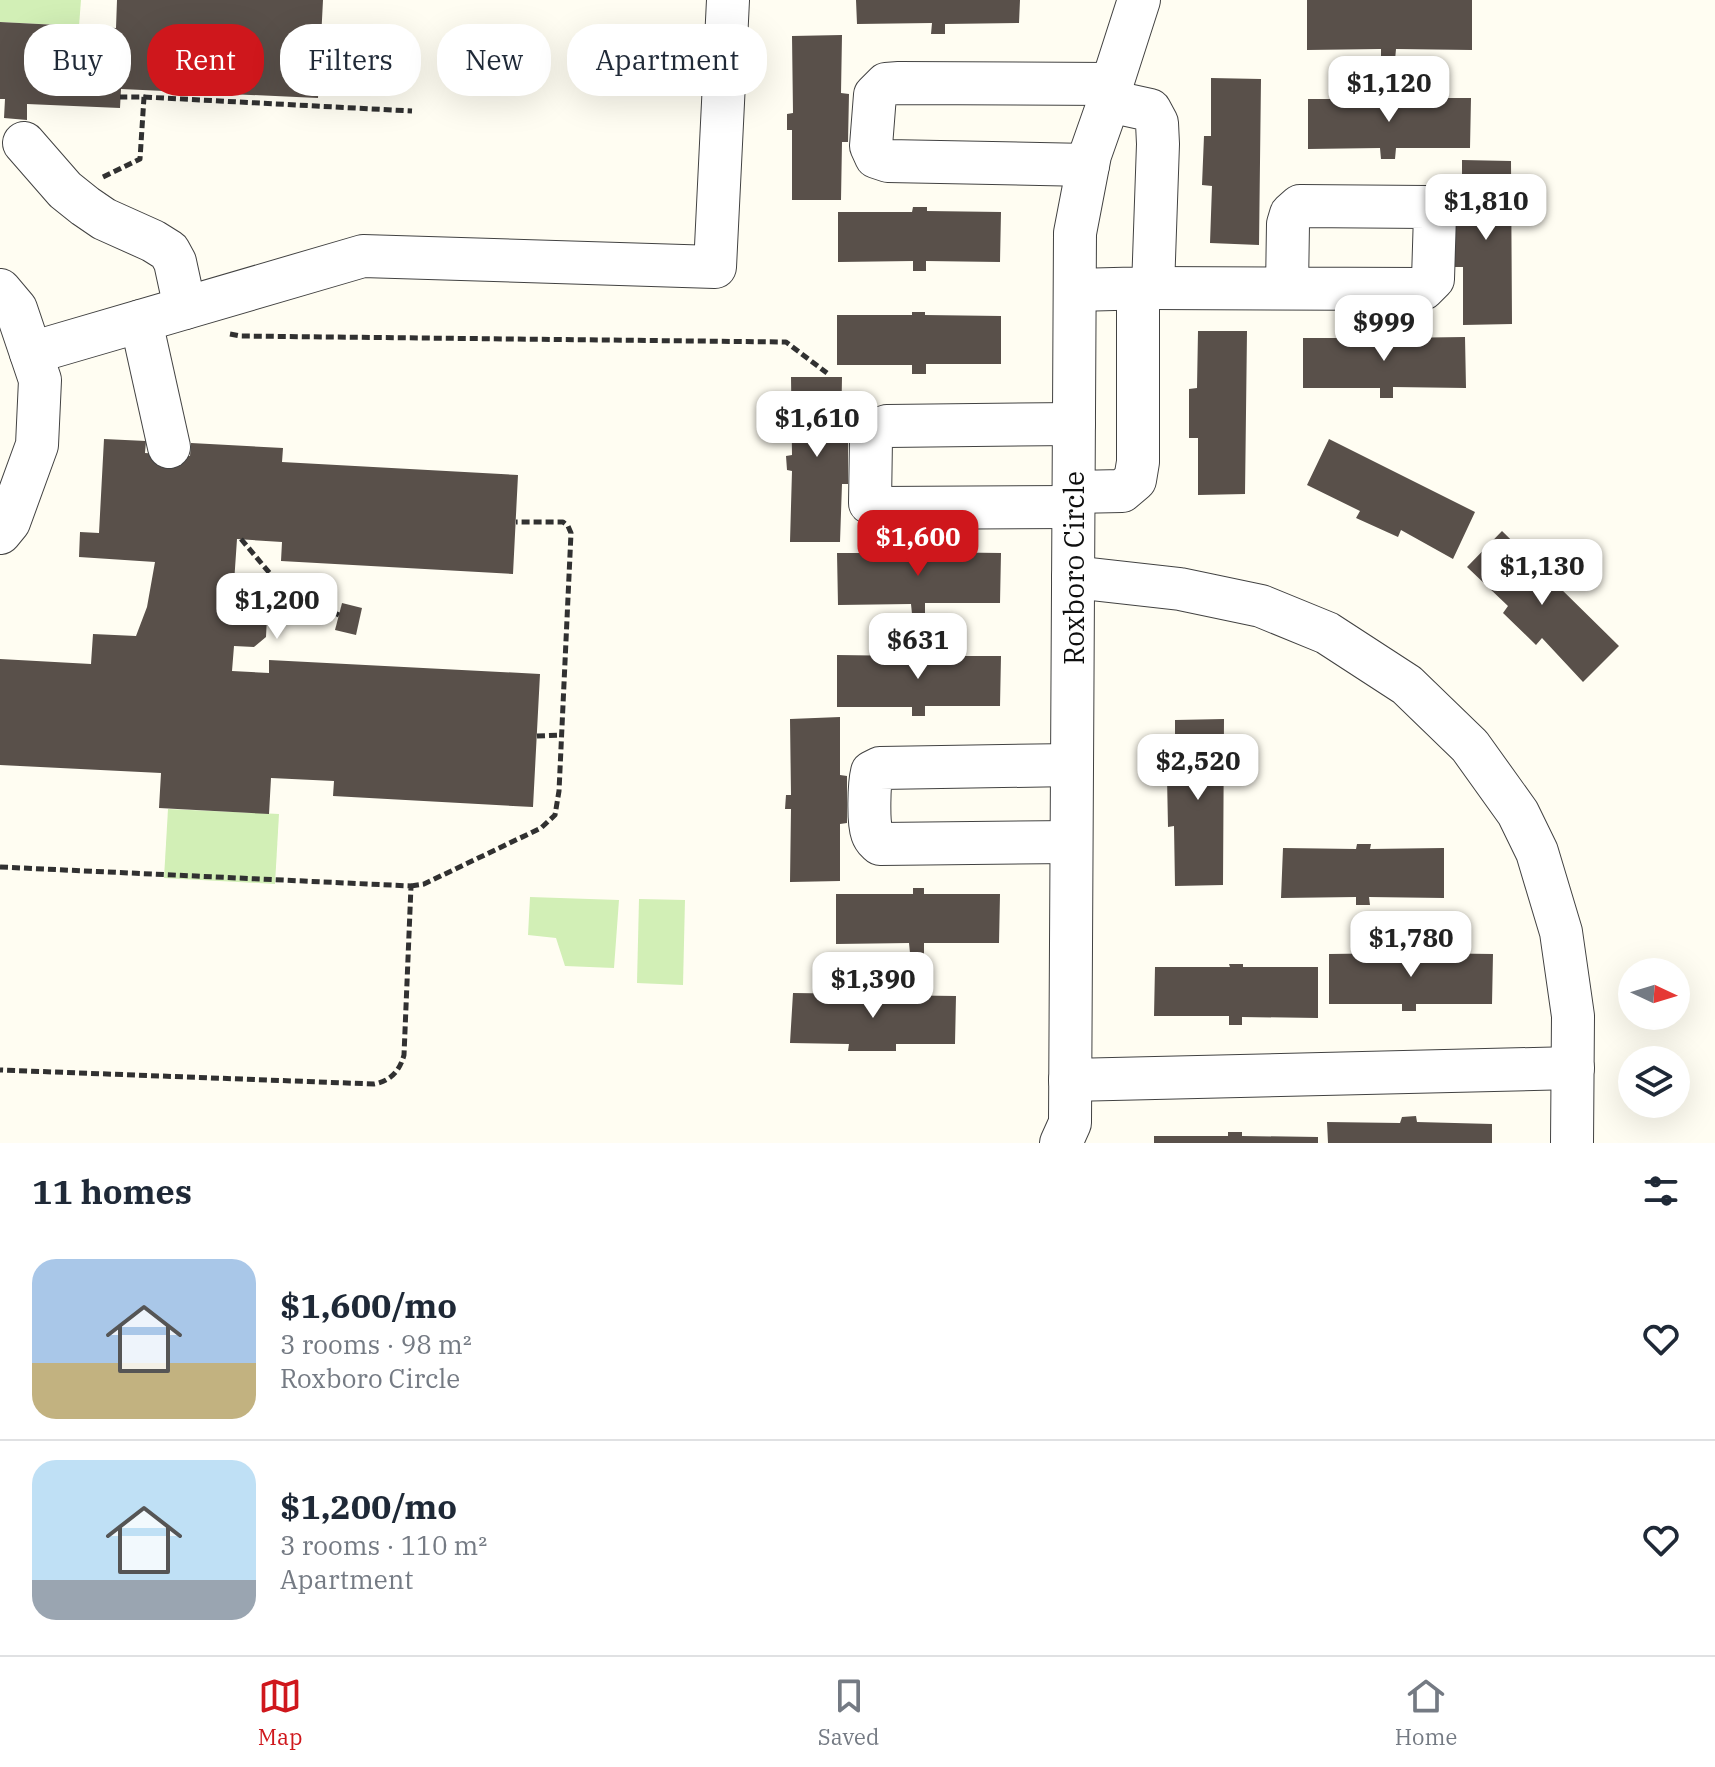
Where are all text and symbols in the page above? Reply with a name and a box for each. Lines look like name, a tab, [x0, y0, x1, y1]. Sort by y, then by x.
chip: Buy	[24, 24, 131, 96]
chip: Rent	[147, 24, 264, 96]
chip: Filters	[280, 24, 421, 96]
chip: New	[437, 24, 551, 96]
chip: Apartment	[567, 24, 767, 96]
pin: $1,120	[1324, 56, 1454, 124]
text: $1,120	[1346, 65, 1432, 99]
pin: $1,810	[1421, 174, 1551, 242]
text: $1,810	[1443, 183, 1529, 217]
pin: $999	[1337, 295, 1431, 363]
text: $999	[1353, 304, 1415, 338]
pin: $1,610	[752, 391, 882, 459]
text: $1,610	[774, 400, 860, 434]
street label: Roxboro Circle	[1055, 471, 1092, 665]
pin: $1,600	[853, 510, 983, 578]
text: $1,600	[875, 519, 961, 553]
pin: $1,130	[1477, 539, 1607, 607]
text: $1,130	[1499, 548, 1585, 582]
pin: $1,200	[212, 573, 342, 641]
text: $1,200	[234, 582, 320, 616]
pin: $631	[871, 613, 965, 681]
text: $631	[887, 622, 949, 656]
pin: $2,520	[1133, 734, 1263, 802]
text: $2,520	[1155, 743, 1241, 777]
pin: $1,780	[1346, 911, 1476, 979]
text: $1,780	[1368, 920, 1454, 954]
pin: $1,390	[808, 952, 938, 1020]
north arrow	[1618, 958, 1690, 1030]
map controls	[1618, 958, 1690, 1118]
text: $1,390	[830, 961, 916, 995]
button: layers	[1618, 1046, 1690, 1118]
text: 11 homes	[32, 1169, 192, 1213]
icon: filters	[1639, 1169, 1683, 1213]
text: $1,600/mo	[280, 1283, 457, 1327]
icon: home	[96, 1291, 192, 1387]
icon: heart	[1639, 1317, 1683, 1361]
text: 3 rooms · 98 m²	[280, 1327, 472, 1361]
text: Roxboro Circle	[280, 1361, 460, 1395]
text: $1,200/mo	[280, 1484, 457, 1528]
icon: home	[96, 1492, 192, 1588]
icon: heart	[1639, 1518, 1683, 1562]
text: 3 rooms · 110 m²	[280, 1528, 487, 1562]
text: Apartment	[280, 1562, 413, 1596]
tab: Map	[258, 1674, 302, 1751]
tab: Saved	[818, 1674, 879, 1751]
tab: Home	[1395, 1674, 1457, 1751]

